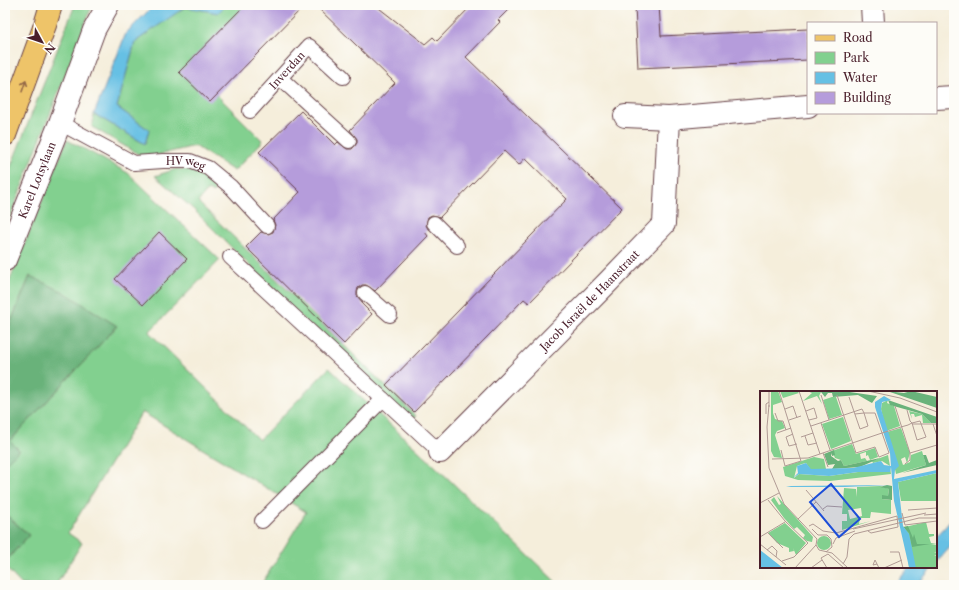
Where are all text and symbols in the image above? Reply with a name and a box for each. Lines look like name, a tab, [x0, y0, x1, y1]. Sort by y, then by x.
north arrow	[22, 22, 62, 62]
legend	[807, 22, 937, 114]
text: Road	[843, 30, 873, 45]
text: N	[41, 40, 58, 57]
street label: Inverdan	[266, 48, 308, 92]
text: Park	[843, 50, 870, 65]
text: Water	[842, 70, 877, 85]
one-way arrow	[20, 80, 28, 92]
text: Building	[843, 90, 891, 105]
street label: Karel Lotsylaan	[15, 140, 59, 221]
street label: HV weg	[166, 154, 208, 173]
street label: Jacob Israël de Haanstraat	[536, 247, 642, 355]
inset map	[760, 391, 937, 568]

